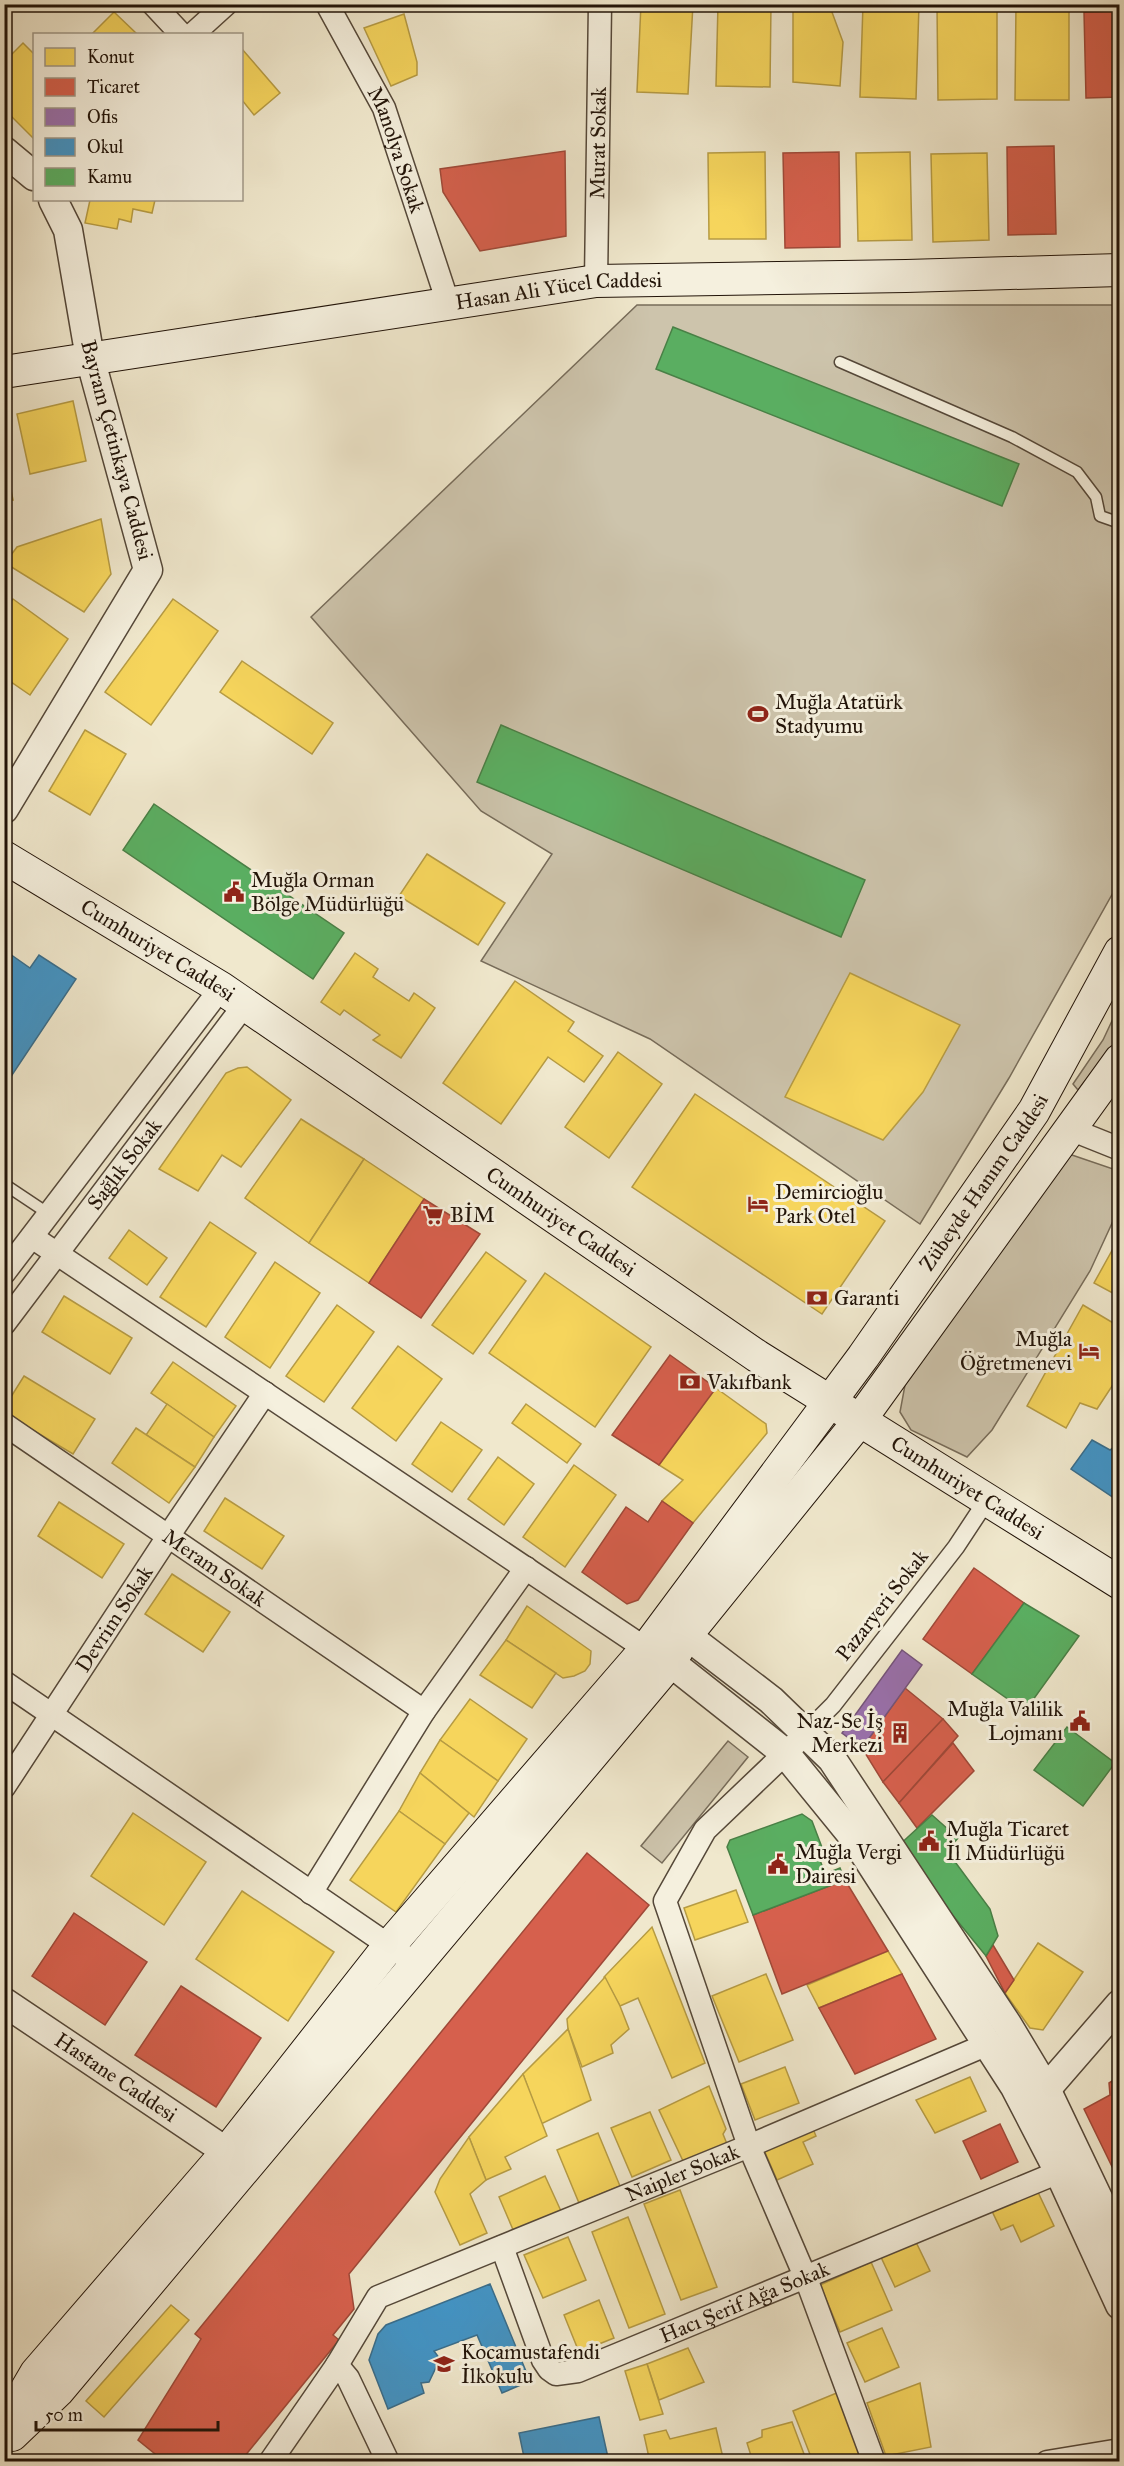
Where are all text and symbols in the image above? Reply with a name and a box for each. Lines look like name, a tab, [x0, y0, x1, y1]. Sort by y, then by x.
legend	[33, 33, 243, 201]
text: Konut	[87, 46, 135, 68]
text: Ticaret	[87, 76, 141, 98]
street label: Manolya Sokak	[362, 82, 431, 216]
street label: Murat Sokak	[584, 86, 612, 199]
text: Ofis	[87, 106, 118, 128]
text: Okul	[87, 136, 124, 158]
text: Kamu	[87, 166, 132, 188]
street label: Hasan Ali Yücel Caddesi	[453, 267, 663, 315]
street label: Bayram Çetinkaya Caddesi	[75, 337, 159, 563]
place label: Muğla Atatürk Stadyumu	[775, 689, 903, 739]
sports icon: Muğla Atatürk Stadyumu	[746, 702, 770, 726]
place label: Muğla Orman Bölge Müdürlüğü	[251, 867, 404, 917]
public building icon: Muğla Orman Bölge Müdürlüğü	[222, 880, 246, 904]
street label: Cumhuriyet Caddesi	[76, 893, 241, 1007]
street label: Zübeyde Hanım Caddesi	[914, 1089, 1054, 1276]
street label: Sağlık Sokak	[82, 1113, 167, 1215]
street label: Cumhuriyet Caddesi	[481, 1161, 641, 1282]
place label: Demircioğlu Park Otel	[775, 1179, 883, 1229]
hotel icon: Demircioğlu Park Otel	[746, 1192, 770, 1216]
place label: BİM	[450, 1202, 495, 1228]
supermarket icon: BİM	[421, 1203, 445, 1227]
place label: Garanti	[834, 1285, 900, 1311]
bank icon: Garanti	[805, 1286, 829, 1310]
place label: Muğla Öğretmenevi	[960, 1326, 1072, 1376]
hotel icon: Muğla Öğretmenevi	[1077, 1339, 1101, 1363]
place label: Vakıfbank	[706, 1369, 792, 1395]
bank icon: Vakıfbank	[678, 1370, 702, 1394]
street label: Cumhuriyet Caddesi	[886, 1430, 1049, 1546]
street label: Meram Sokak	[158, 1523, 272, 1613]
street label: Pazaryeri Sokak	[830, 1544, 934, 1666]
street label: Devrim Sokak	[70, 1560, 159, 1677]
place label: Muğla Valilik Lojmanı	[947, 1696, 1063, 1746]
place label: Naz-Se İş Merkezi	[796, 1708, 883, 1758]
public building icon: Muğla Valilik Lojmanı	[1068, 1709, 1092, 1733]
building icon: Naz-Se İş Merkezi	[888, 1721, 912, 1745]
place label: Muğla Ticaret İl Müdürlüğü	[946, 1816, 1070, 1866]
public building icon: Muğla Ticaret İl Müdürlüğü	[917, 1829, 941, 1853]
place label: Muğla Vergi Dairesi	[795, 1839, 902, 1889]
public building icon: Muğla Vergi Dairesi	[766, 1852, 790, 1876]
street label: Hastane Caddesi	[50, 2027, 182, 2128]
street label: Naipler Sokak	[622, 2138, 743, 2208]
street label: Hacı Şerif Ağa Sokak	[656, 2255, 833, 2349]
place label: Kocamustafendi İlkokulu	[461, 2339, 600, 2389]
school or university icon: Kocamustafendi İlkokulu	[432, 2352, 456, 2376]
scale bar	[36, 2394, 218, 2432]
text: 50 m	[45, 2404, 83, 2426]

